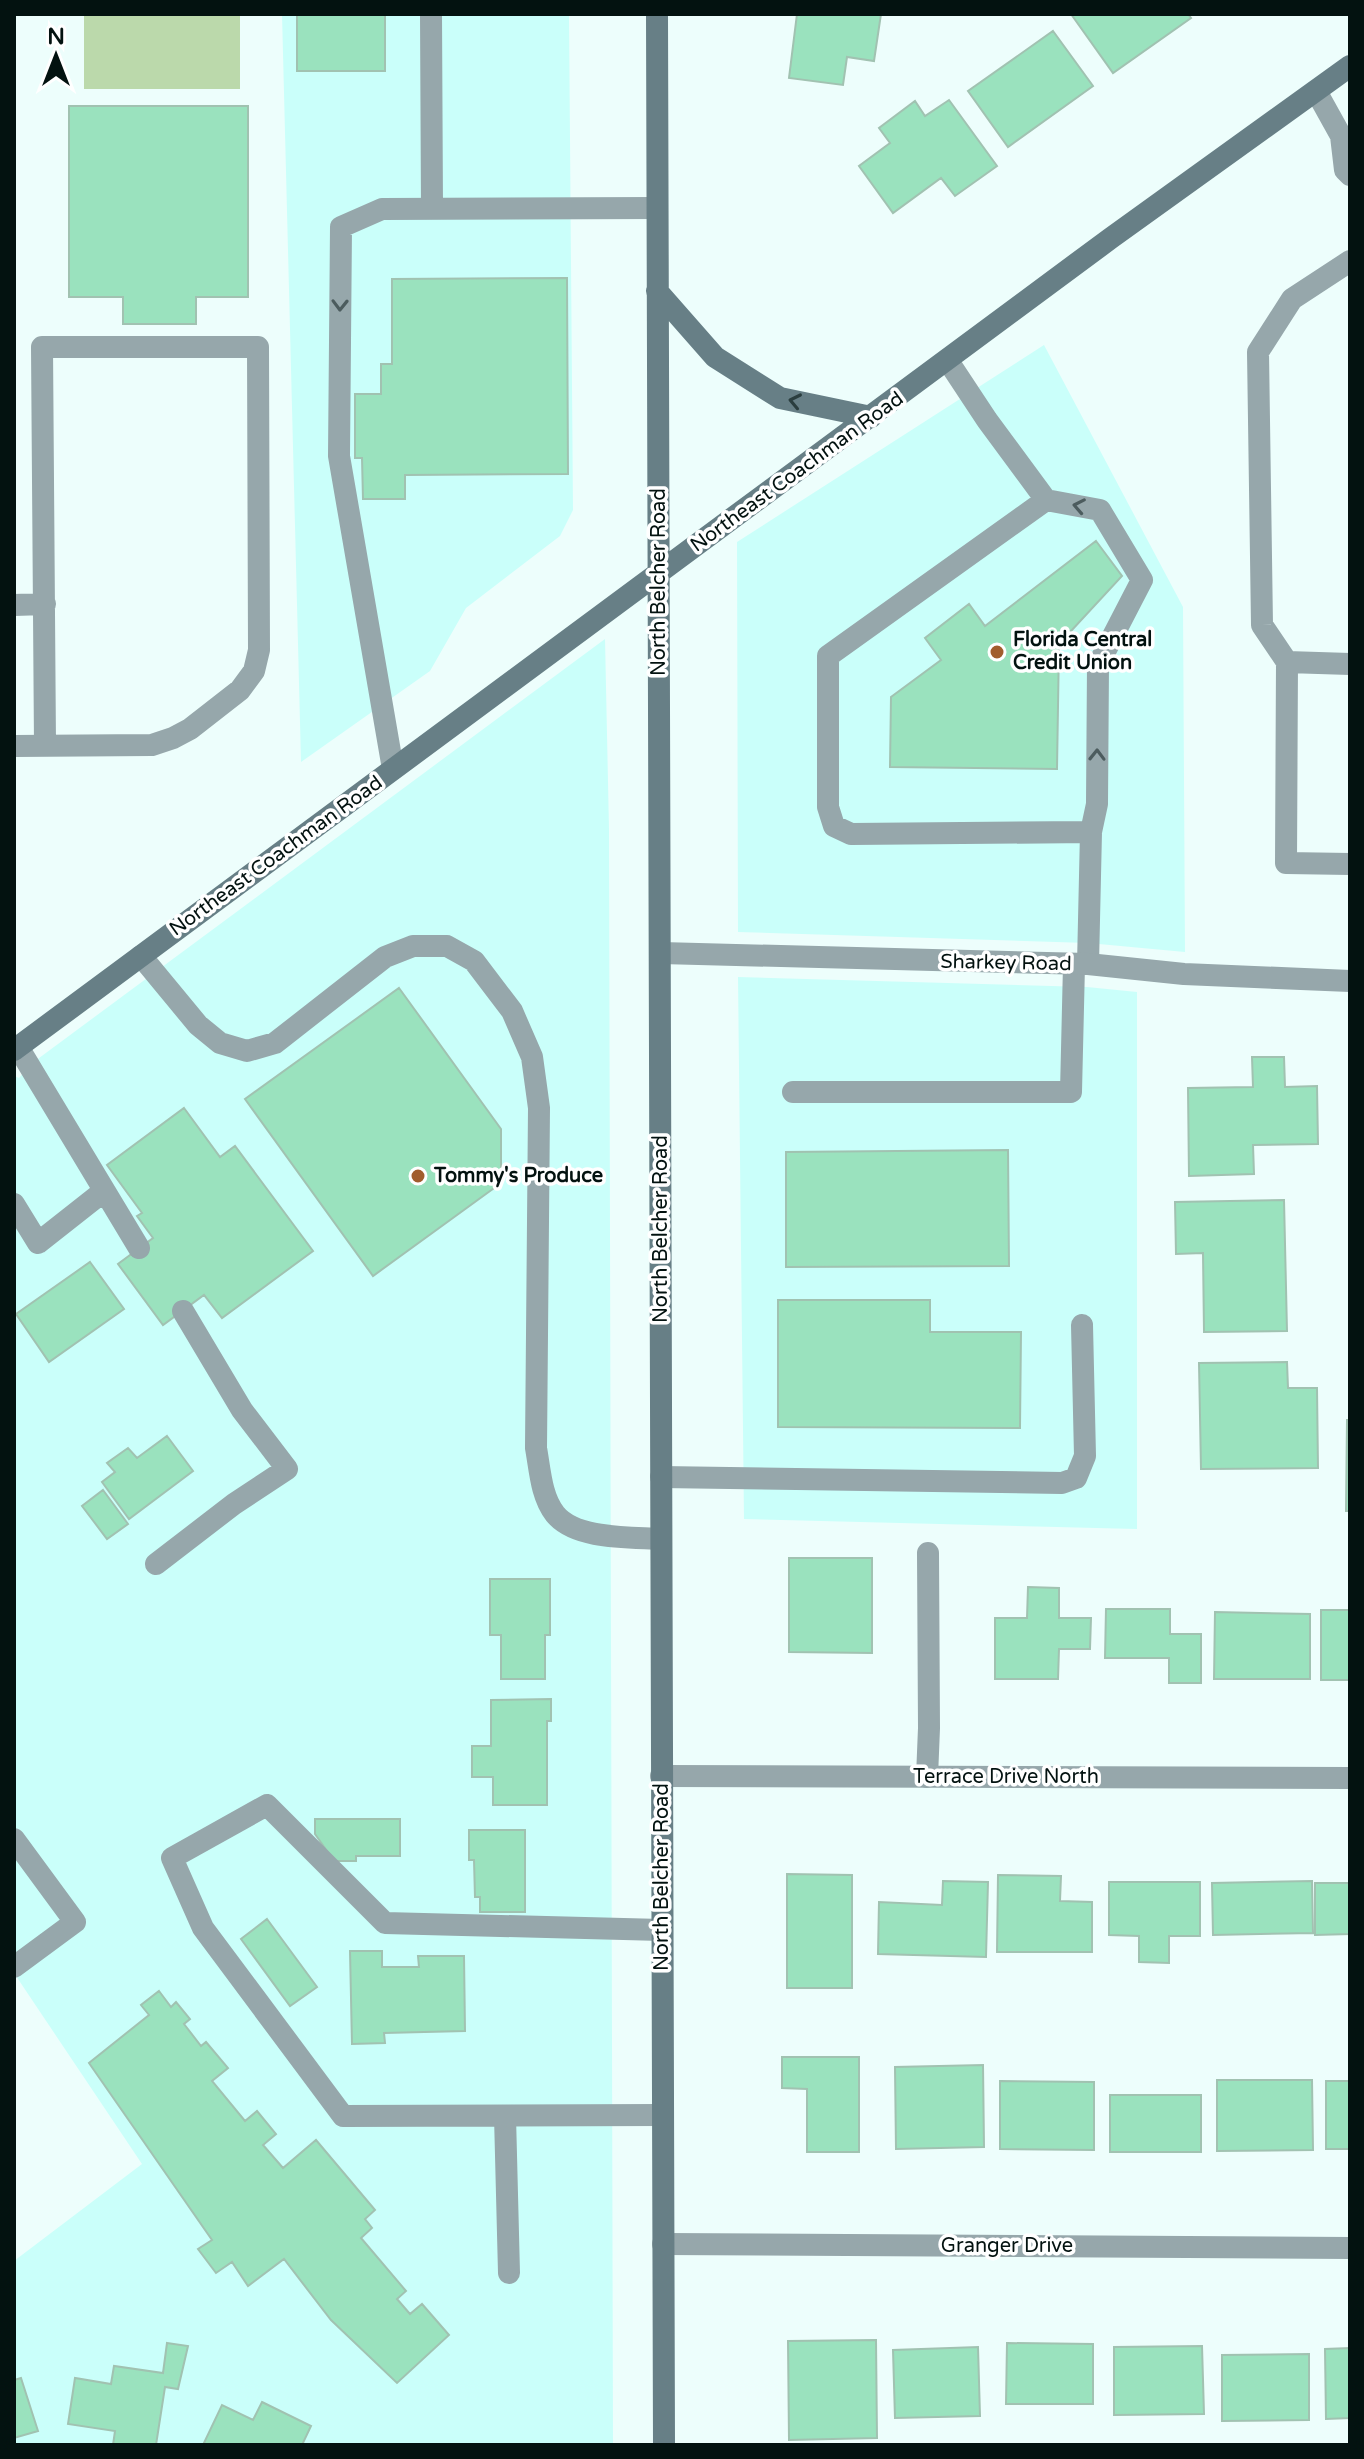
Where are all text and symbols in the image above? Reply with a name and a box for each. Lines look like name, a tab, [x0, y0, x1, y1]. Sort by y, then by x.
north arrow	[16, 16, 96, 96]
text: N	[47, 24, 65, 50]
one-way arrow	[332, 299, 349, 312]
street label: Northeast Coachman Road	[686, 387, 908, 557]
one-way arrow	[789, 393, 802, 410]
street label: North Belcher Road	[647, 488, 671, 676]
one-way arrow	[1072, 499, 1086, 516]
place label: Florida Central Credit Union	[1013, 628, 1152, 675]
marker: Florida Central Credit Union	[988, 643, 1006, 661]
one-way arrow	[1088, 748, 1106, 761]
street label: Northeast Coachman Road	[165, 771, 387, 941]
street label: Sharkey Road	[940, 950, 1072, 976]
street label: North Belcher Road	[649, 1135, 673, 1323]
place label: Tommy's Produce	[433, 1164, 603, 1188]
marker: Tommy's Produce	[409, 1167, 427, 1185]
street label: Terrace Drive North	[913, 1765, 1099, 1789]
street label: North Belcher Road	[650, 1783, 674, 1971]
street label: Granger Drive	[941, 2234, 1073, 2258]

